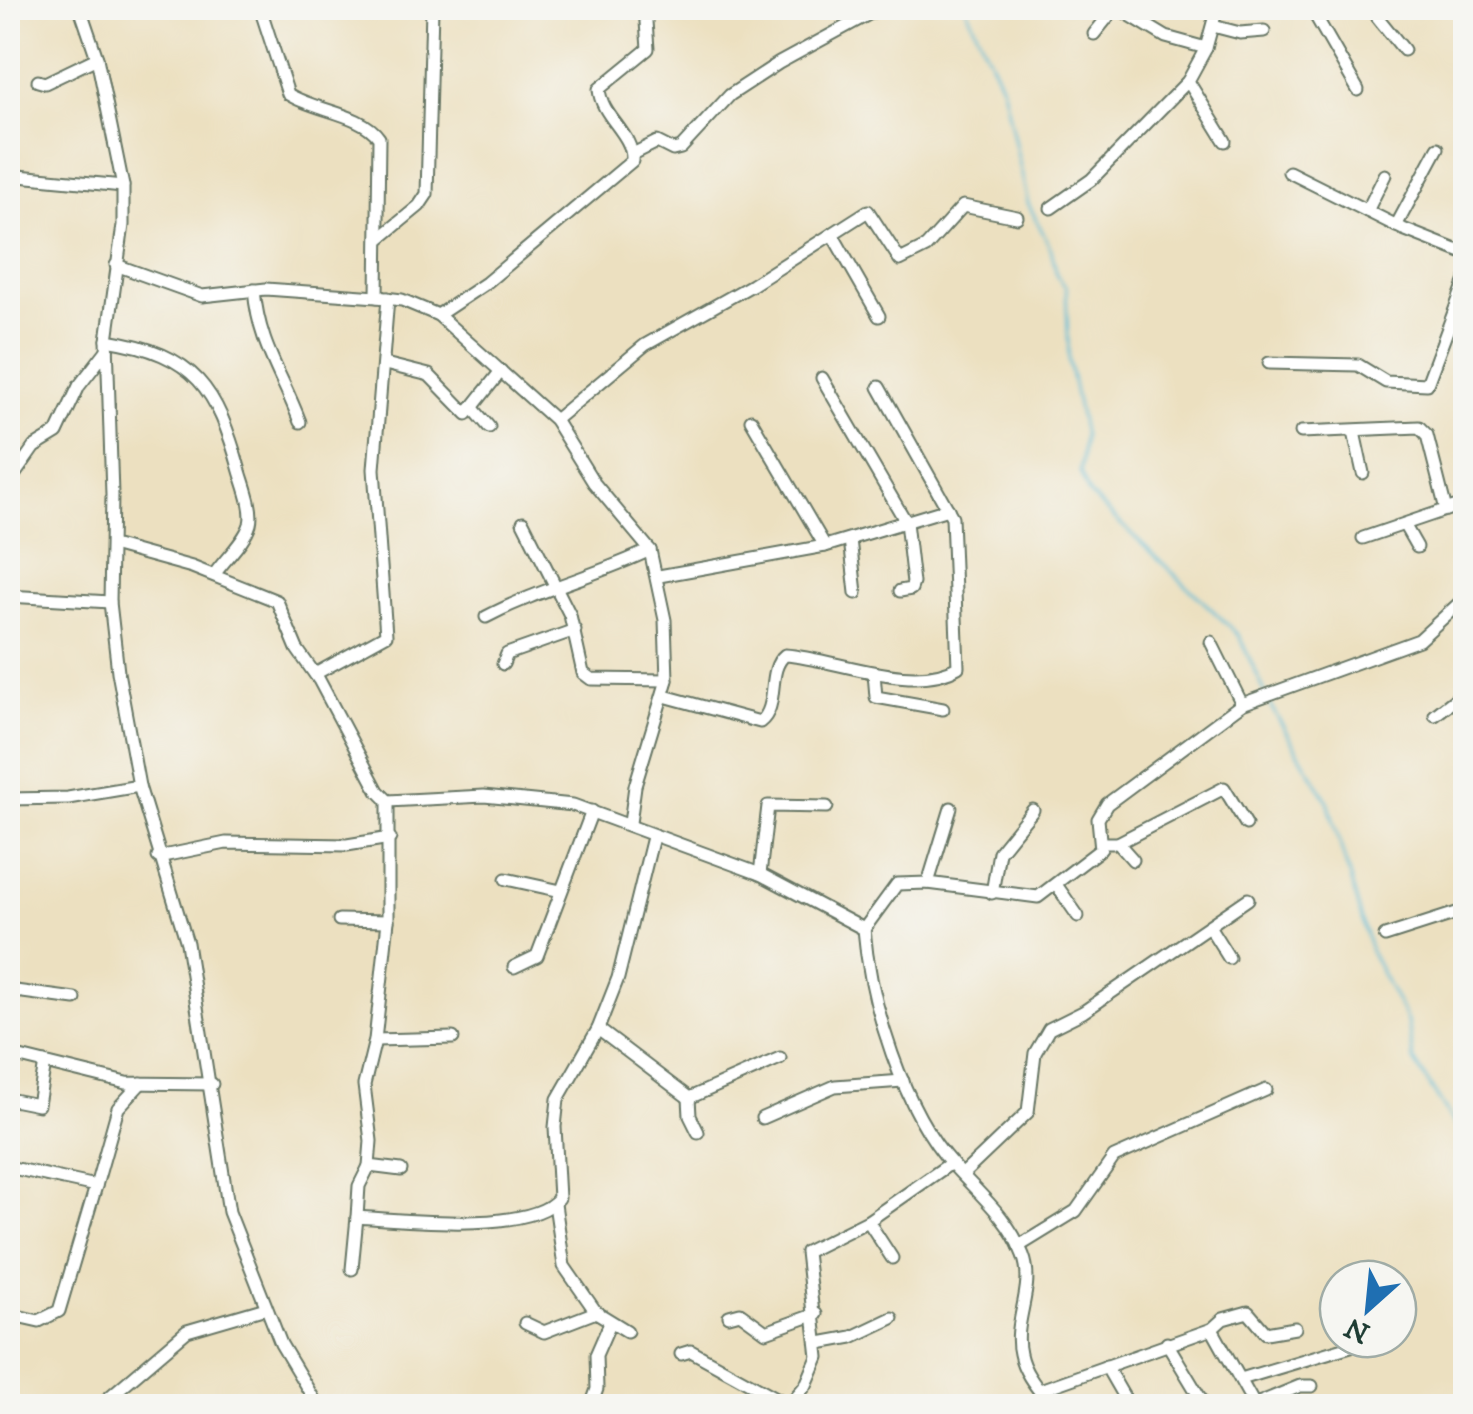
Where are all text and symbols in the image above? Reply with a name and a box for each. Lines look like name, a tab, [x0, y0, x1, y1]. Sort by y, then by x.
north arrow	[1318, 1259, 1418, 1359]
text: N	[1339, 1309, 1376, 1351]

